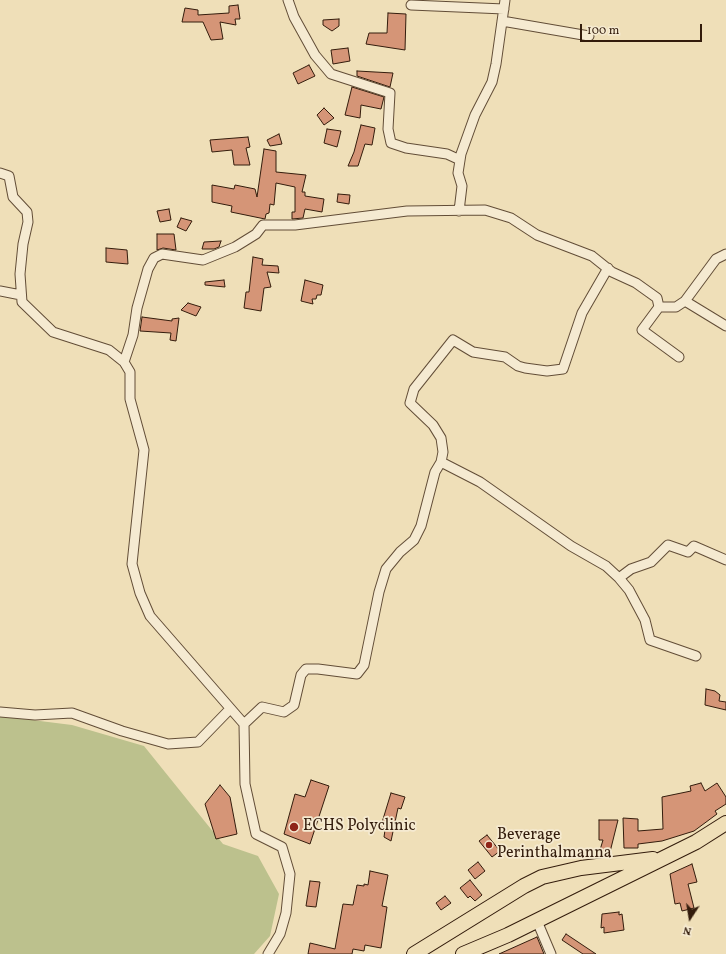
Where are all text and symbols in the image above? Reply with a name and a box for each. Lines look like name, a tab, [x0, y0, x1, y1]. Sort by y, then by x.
scale bar	[582, 16, 704, 42]
text: 100 m	[587, 23, 619, 39]
place label: ECHS Polyclinic	[303, 817, 416, 837]
marker: ECHS Polyclinic	[288, 821, 300, 833]
place label: Beverage Perinthalmanna	[497, 826, 612, 864]
marker: Beverage Perinthalmanna	[484, 840, 494, 850]
north arrow	[670, 898, 710, 938]
text: N	[682, 922, 693, 938]

